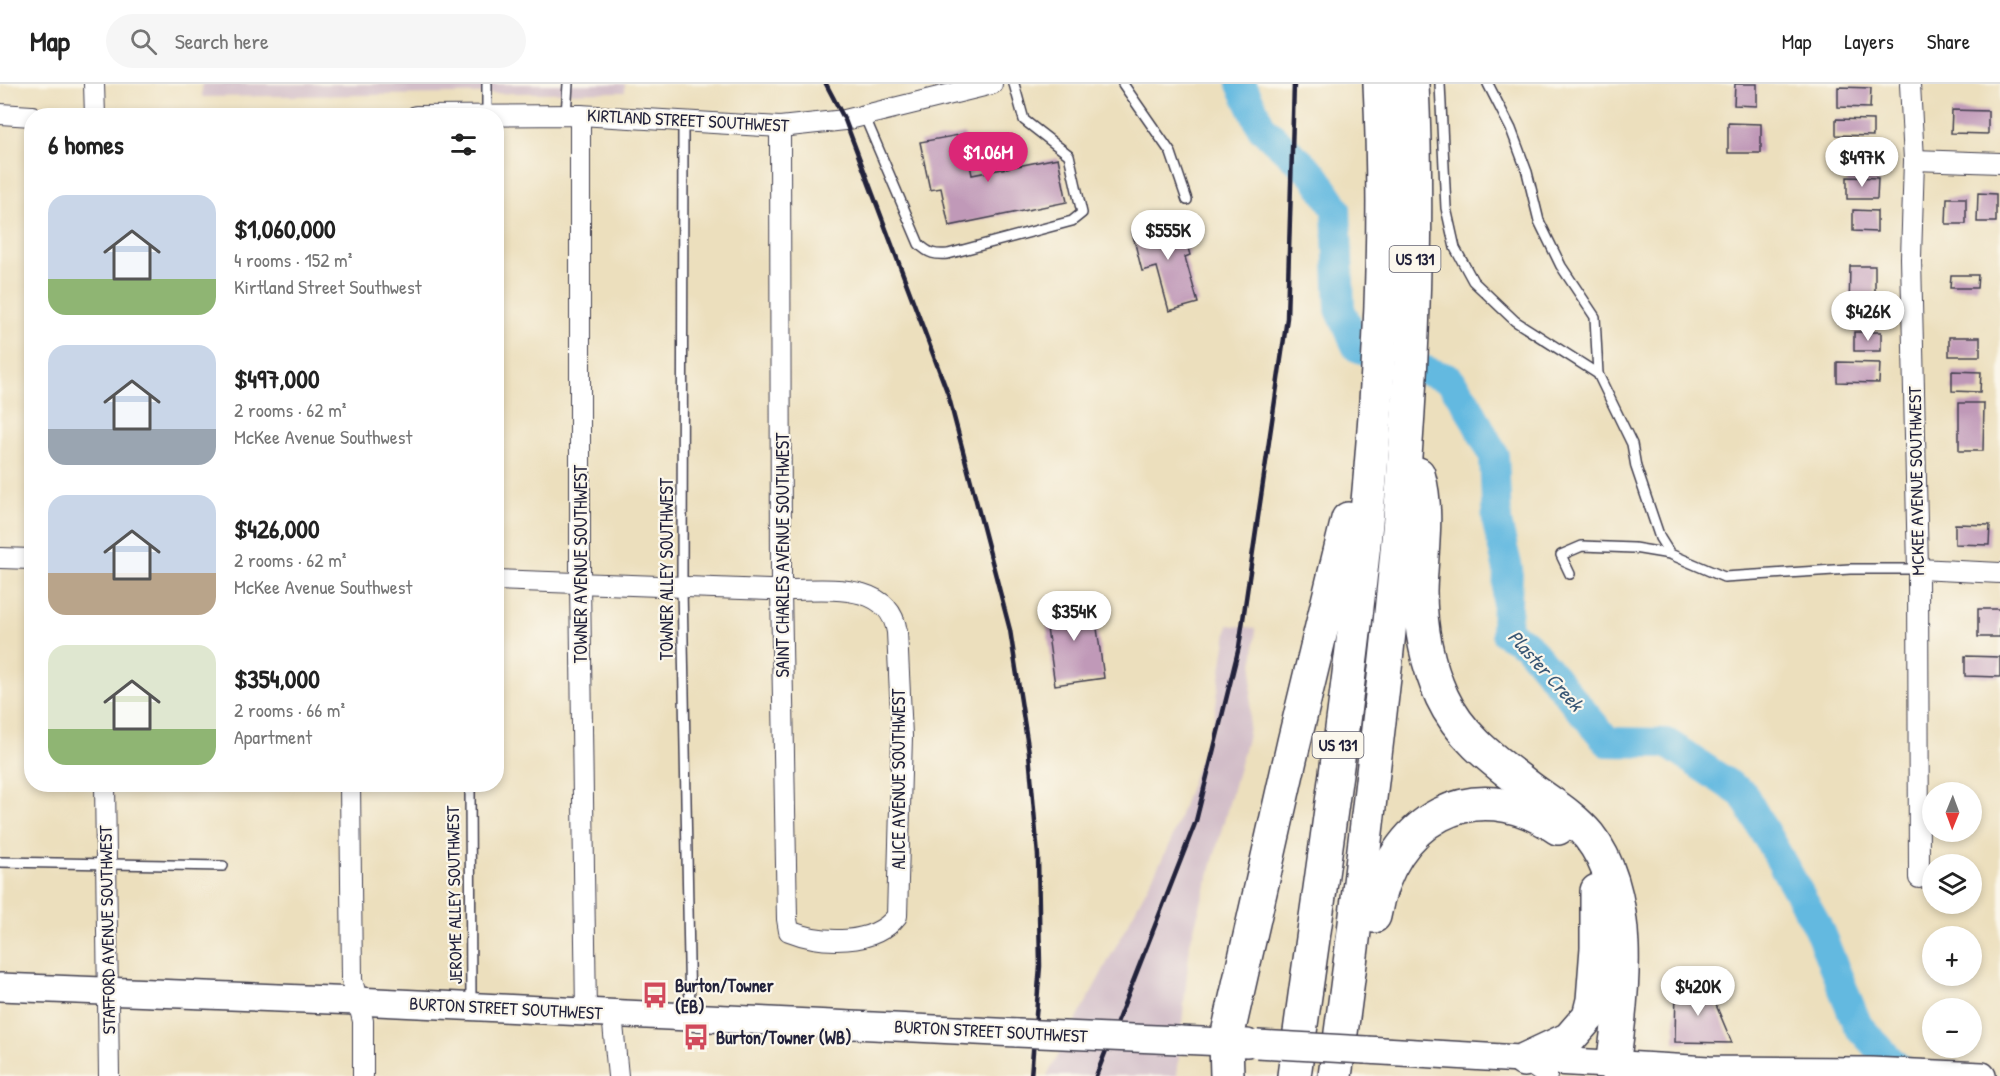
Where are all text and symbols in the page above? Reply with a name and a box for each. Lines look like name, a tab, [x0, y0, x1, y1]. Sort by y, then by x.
search box	[106, 14, 526, 68]
text: Map	[30, 22, 70, 60]
icon: search	[127, 25, 160, 58]
text: Search here	[175, 26, 269, 56]
text: Map	[1782, 27, 1811, 56]
text: Layers	[1844, 27, 1894, 56]
text: Share	[1927, 27, 1970, 56]
street label: KIRTLAND STREET SOUTHWEST	[586, 102, 790, 138]
text: 6 homes	[48, 127, 124, 162]
icon: filters	[447, 128, 480, 161]
pin: $1.06M	[939, 132, 1037, 183]
pin: $497K	[1820, 137, 1904, 188]
text: $1.06M	[963, 138, 1013, 165]
text: $497K	[1839, 143, 1885, 170]
pin: $555K	[1126, 210, 1210, 261]
text: $1,060,000	[234, 211, 336, 246]
text: $555K	[1145, 216, 1191, 243]
icon: home	[96, 219, 168, 291]
text: 4 rooms · 152 m²	[234, 246, 352, 273]
road number: US 131	[1390, 246, 1440, 272]
text: Kirtland Street Southwest	[234, 273, 422, 300]
pin: $426K	[1826, 291, 1910, 342]
text: $426K	[1845, 297, 1891, 324]
text: $497,000	[234, 361, 320, 396]
icon: home	[96, 369, 168, 441]
street label: MCKEE AVENUE SOUTHWEST	[1902, 386, 1930, 576]
text: 2 rooms · 62 m²	[234, 396, 346, 423]
text: McKee Avenue Southwest	[234, 423, 412, 450]
street label: SAINT CHARLES AVENUE SOUTHWEST	[770, 432, 795, 677]
street label: TOWNER AVENUE SOUTHWEST	[568, 464, 593, 663]
street label: TOWNER ALLEY SOUTHWEST	[654, 477, 679, 660]
text: $426,000	[234, 511, 320, 546]
icon: home	[96, 519, 168, 591]
text: 2 rooms · 62 m²	[234, 546, 346, 573]
text: McKee Avenue Southwest	[234, 573, 412, 600]
pin: $354K	[1032, 591, 1116, 642]
text: $354K	[1051, 597, 1097, 624]
water label: Plaster Creek	[1502, 624, 1591, 718]
text: $354,000	[234, 661, 320, 696]
icon: home	[96, 669, 168, 741]
street label: ALICE AVENUE SOUTHWEST	[886, 688, 911, 869]
text: 2 rooms · 66 m²	[234, 696, 345, 723]
text: Apartment	[234, 723, 312, 750]
road number: US 131	[1312, 732, 1364, 758]
north arrow	[1922, 782, 1982, 842]
map controls	[1922, 782, 1982, 1058]
street label: JEROME ALLEY SOUTHWEST	[440, 805, 468, 984]
street label: STAFFORD AVENUE SOUTHWEST	[93, 825, 121, 1035]
button: layers	[1922, 854, 1982, 914]
button: +	[1922, 926, 1982, 986]
pin: $420K	[1656, 966, 1740, 1017]
text: $420K	[1675, 972, 1721, 999]
place label: Burton/Towner (EB)	[675, 973, 774, 1019]
bus stop icon: Burton/Towner (EB)	[640, 980, 670, 1010]
street label: BURTON STREET SOUTHWEST	[409, 990, 604, 1026]
button: −	[1922, 998, 1982, 1058]
street label: BURTON STREET SOUTHWEST	[894, 1013, 1089, 1049]
bus stop icon: Burton/Towner (WB)	[681, 1022, 711, 1052]
place label: Burton/Towner (WB)	[716, 1025, 852, 1050]

